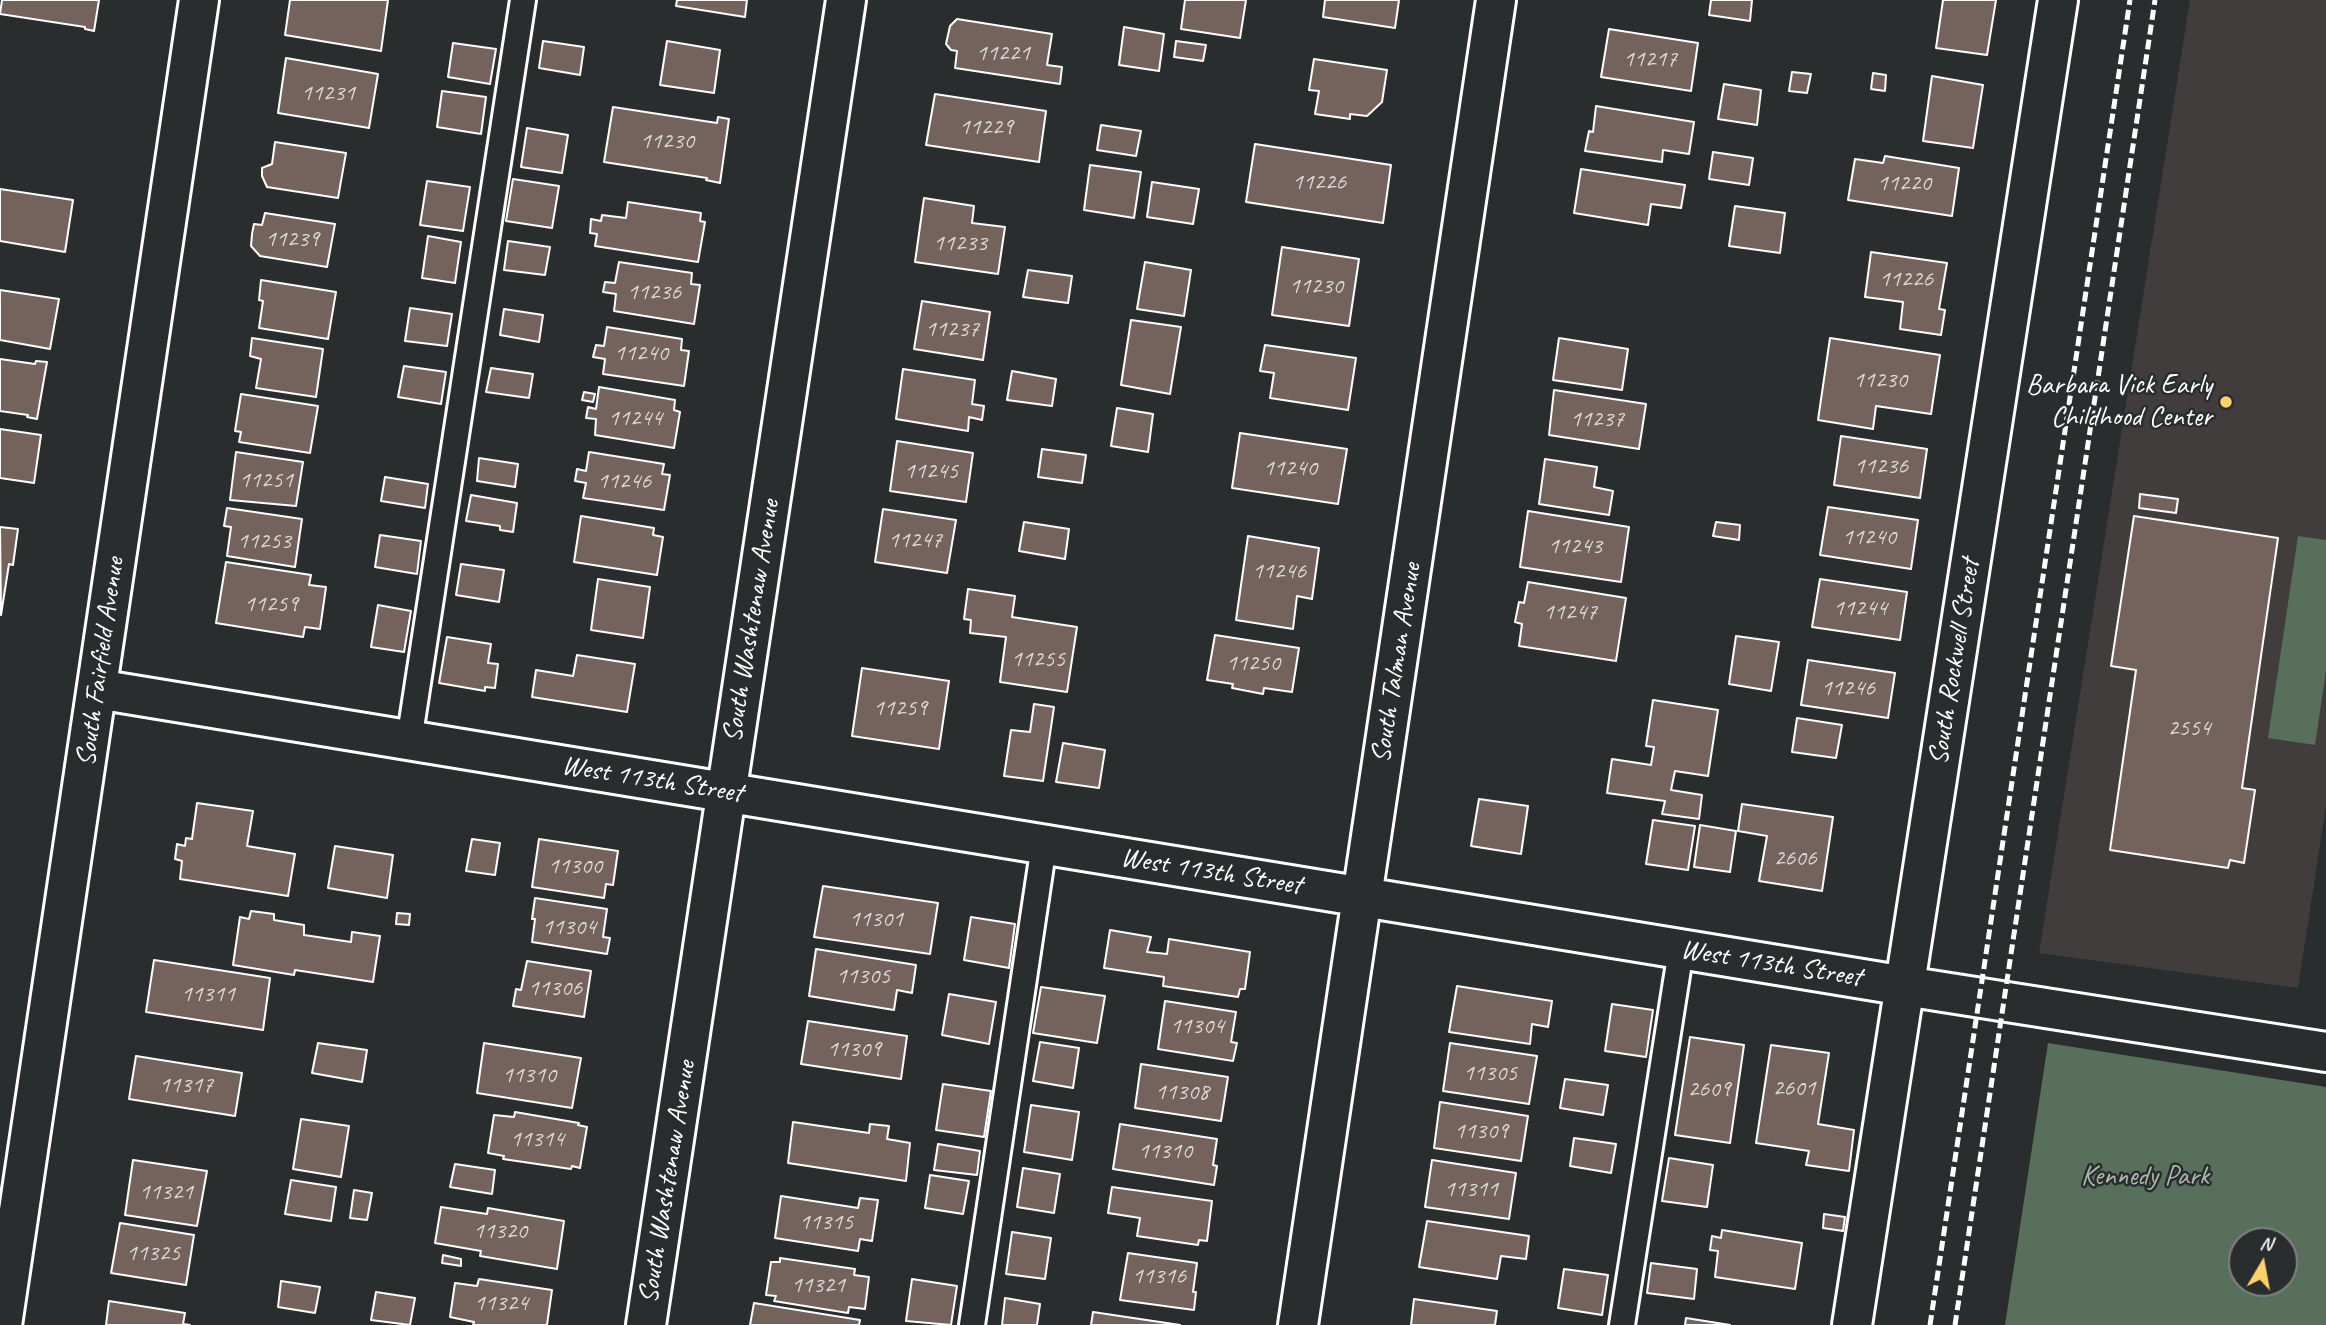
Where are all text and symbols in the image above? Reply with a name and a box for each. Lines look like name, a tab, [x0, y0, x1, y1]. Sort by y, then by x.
house number: 11221	[976, 40, 1030, 68]
house number: 11217	[1623, 46, 1677, 74]
house number: 11231	[301, 80, 355, 108]
house number: 11229	[959, 114, 1013, 142]
house number: 11230	[640, 128, 694, 156]
house number: 11226	[1292, 169, 1346, 197]
house number: 11220	[1877, 170, 1931, 198]
house number: 11239	[265, 226, 319, 254]
house number: 11233	[933, 230, 987, 258]
house number: 11226	[1879, 266, 1933, 294]
house number: 11230	[1289, 273, 1343, 301]
house number: 11236	[627, 279, 681, 307]
house number: 11237	[925, 316, 979, 344]
house number: 11240	[614, 340, 668, 368]
house number: 11230	[1853, 367, 1907, 395]
place label: Barbara Vick Early Childhood Center	[2026, 369, 2212, 435]
marker: Barbara Vick Early Childhood Center	[2218, 394, 2234, 410]
house number: 11244	[608, 405, 662, 433]
house number: 11237	[1570, 406, 1624, 434]
house number: 11236	[1854, 453, 1908, 481]
house number: 11240	[1263, 455, 1317, 483]
house number: 11245	[904, 458, 958, 486]
house number: 11251	[239, 467, 293, 495]
house number: 11246	[597, 468, 651, 496]
street label: South Washtenaw Avenue	[716, 497, 788, 745]
house number: 11240	[1842, 524, 1896, 552]
house number: 11247	[888, 527, 942, 555]
house number: 11253	[237, 528, 291, 556]
house number: 11243	[1548, 533, 1602, 561]
street label: South Fairfield Avenue	[70, 555, 132, 769]
street label: South Rockwell Street	[1922, 557, 1988, 767]
house number: 11246	[1252, 558, 1306, 586]
street label: South Talman Avenue	[1365, 561, 1429, 765]
house number: 11259	[244, 591, 298, 619]
house number: 11244	[1833, 595, 1887, 623]
house number: 11247	[1543, 599, 1597, 627]
house number: 11255	[1011, 646, 1065, 674]
house number: 11250	[1226, 650, 1280, 678]
house number: 11246	[1821, 675, 1875, 703]
house number: 11259	[873, 695, 927, 723]
house number: 2554	[2167, 715, 2211, 743]
street label: West 113th Street	[559, 749, 745, 811]
street label: West 113th Street	[1118, 841, 1304, 903]
house number: 2606	[1773, 845, 1817, 873]
house number: 11300	[548, 853, 602, 881]
house number: 11301	[849, 906, 903, 934]
house number: 11304	[542, 914, 596, 942]
street label: West 113th Street	[1678, 933, 1864, 995]
house number: 11305	[836, 963, 890, 991]
house number: 11306	[528, 975, 582, 1003]
house number: 11311	[181, 981, 235, 1009]
house number: 11304	[1170, 1013, 1224, 1041]
house number: 11309	[827, 1036, 881, 1064]
street label: South Washtenaw Avenue	[632, 1058, 704, 1306]
house number: 11305	[1463, 1060, 1517, 1088]
house number: 11310	[502, 1062, 556, 1090]
house number: 11317	[159, 1072, 213, 1100]
house number: 2601	[1772, 1075, 1816, 1103]
house number: 2609	[1687, 1076, 1731, 1104]
house number: 11308	[1155, 1079, 1209, 1107]
house number: 11309	[1454, 1118, 1508, 1146]
house number: 11314	[510, 1126, 564, 1154]
house number: 11310	[1138, 1138, 1192, 1166]
park label: Kennedy Park	[2081, 1160, 2209, 1194]
house number: 11311	[1444, 1176, 1498, 1204]
house number: 11321	[139, 1179, 193, 1207]
house number: 11315	[799, 1209, 853, 1237]
house number: 11320	[473, 1218, 527, 1246]
north arrow	[2228, 1227, 2298, 1297]
text: N	[2258, 1230, 2274, 1256]
house number: 11325	[126, 1240, 180, 1268]
house number: 11316	[1132, 1263, 1186, 1291]
house number: 11321	[791, 1272, 845, 1300]
house number: 11324	[474, 1290, 528, 1318]

